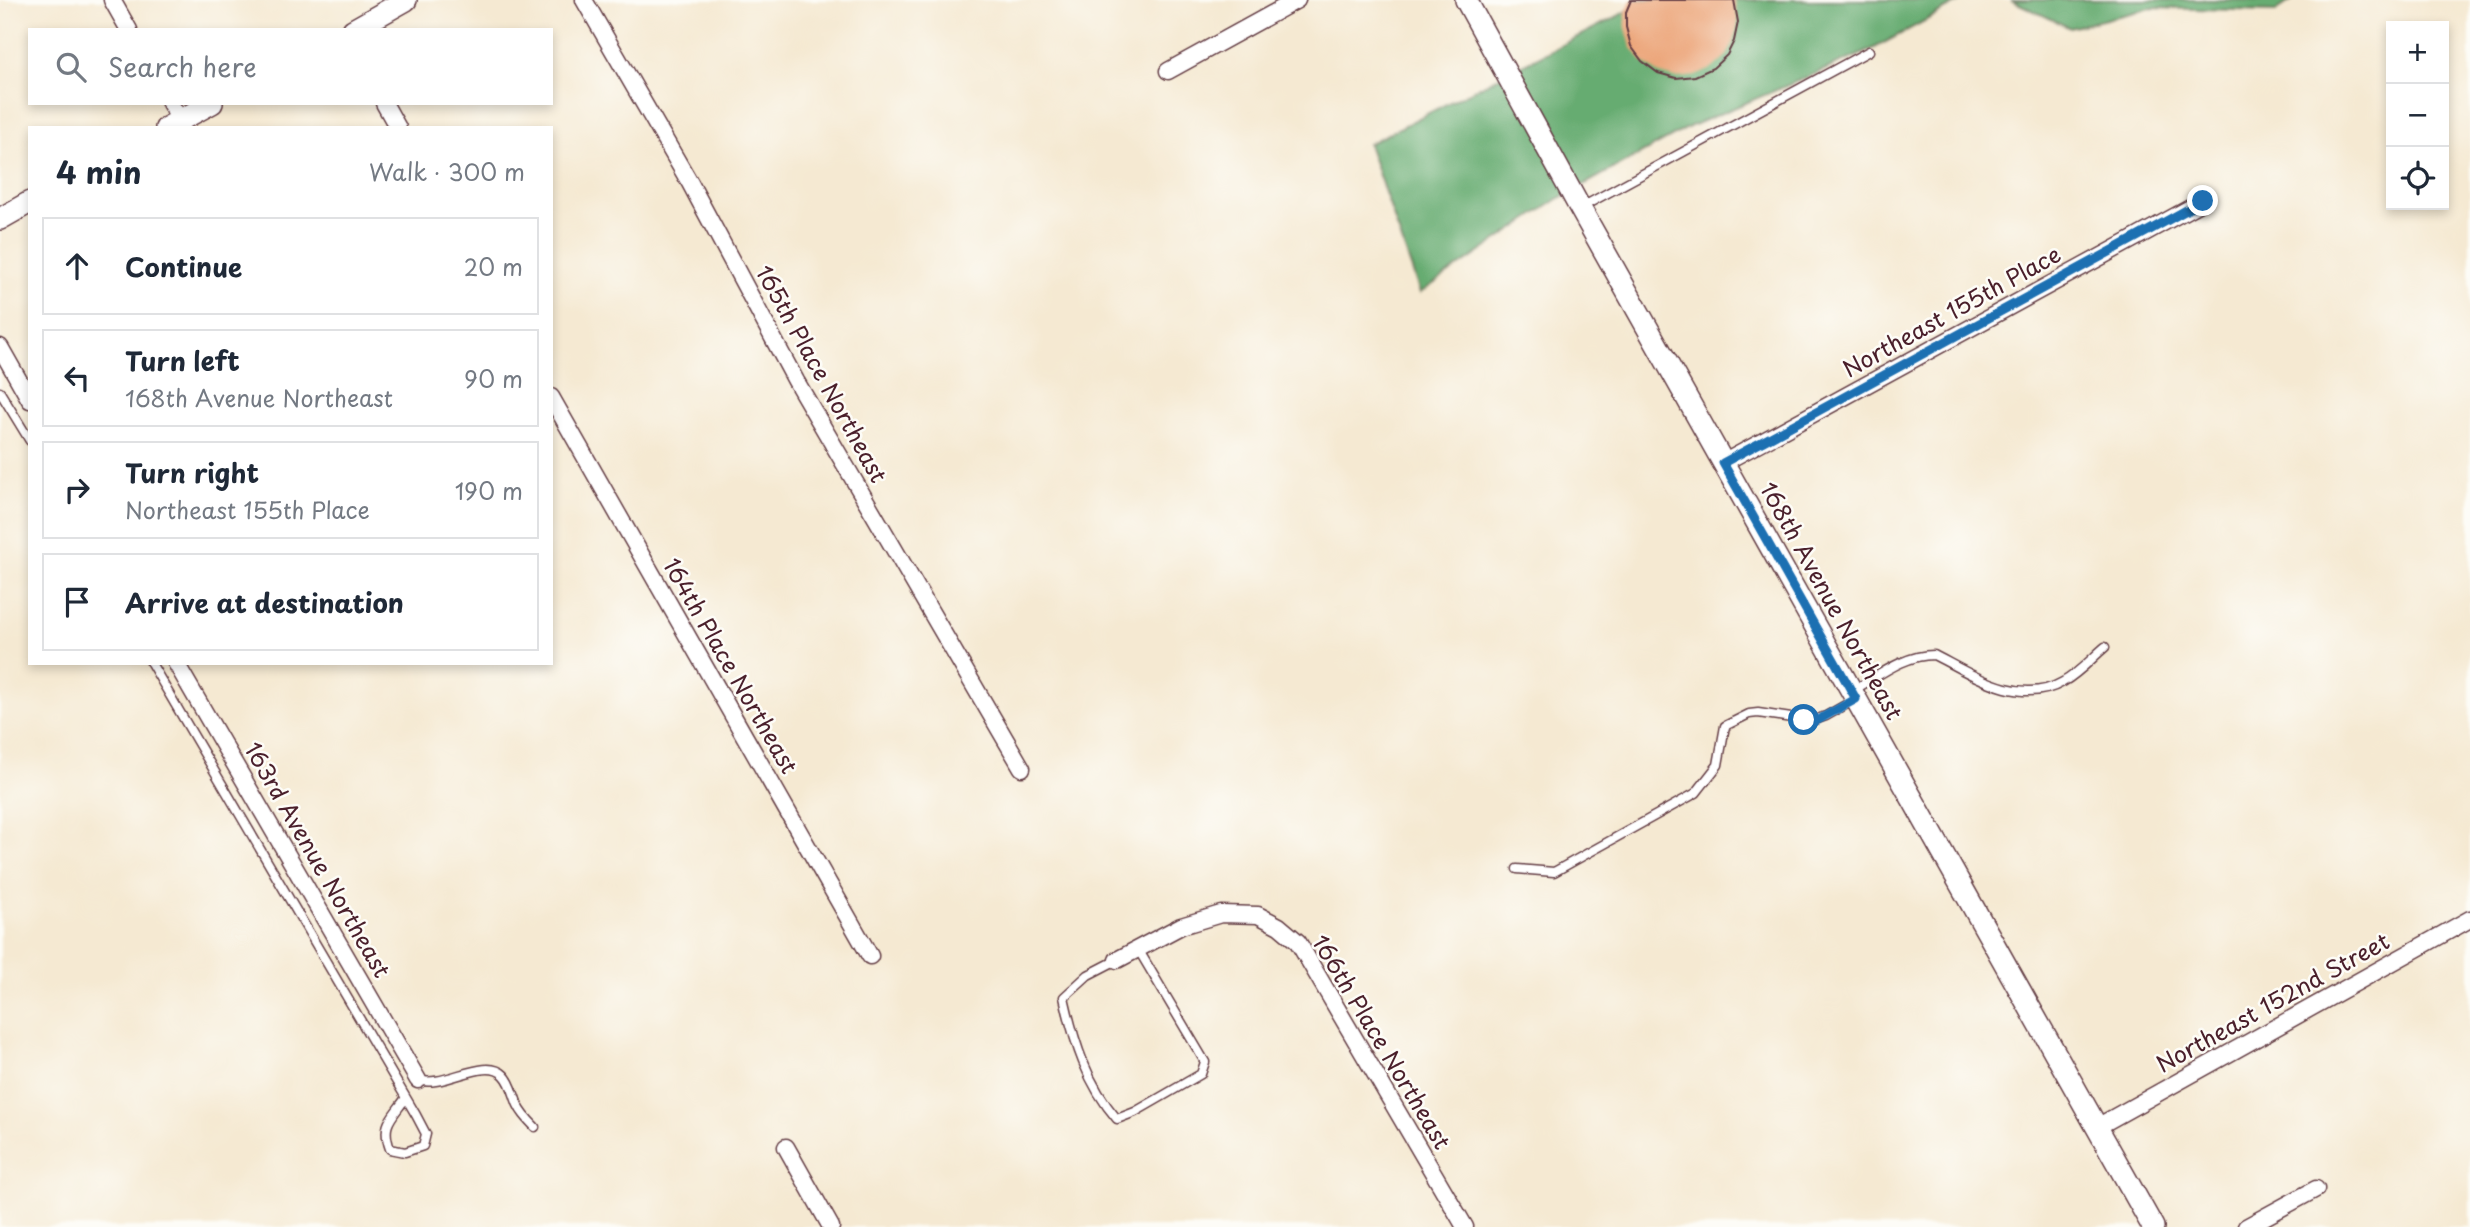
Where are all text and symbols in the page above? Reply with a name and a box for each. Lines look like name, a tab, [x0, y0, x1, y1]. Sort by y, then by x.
map controls	[2386, 21, 2449, 210]
button: +	[2386, 21, 2449, 84]
search box	[28, 28, 553, 105]
text: Search here	[108, 47, 257, 86]
icon: search	[52, 48, 90, 86]
button: −	[2386, 84, 2449, 147]
button: locate	[2386, 147, 2449, 210]
text: 4 min	[56, 149, 142, 194]
text: Walk · 300 m	[369, 154, 525, 189]
route end	[2187, 185, 2218, 216]
street label: Northeast 155th Place	[1836, 236, 2067, 385]
icon: ahead	[58, 247, 96, 285]
text: Continue	[125, 247, 242, 286]
text: 20 m	[464, 249, 523, 284]
street label: 165th Place Northeast	[748, 258, 897, 489]
text: Turn left	[125, 341, 240, 380]
icon: left	[58, 359, 96, 397]
text: 90 m	[464, 361, 523, 396]
text: 168th Avenue Northeast	[125, 380, 393, 415]
text: Turn right	[125, 453, 259, 492]
icon: right	[58, 471, 96, 509]
text: 190 m	[455, 473, 523, 508]
street label: 168th Avenue Northeast	[1752, 475, 1913, 726]
text: Northeast 155th Place	[125, 492, 370, 527]
street label: 164th Place Northeast	[655, 551, 807, 780]
icon: arrive	[58, 583, 96, 621]
text: Arrive at destination	[125, 583, 404, 622]
route start	[1788, 704, 1819, 735]
street label: 163rd Avenue Northeast	[236, 735, 400, 984]
street label: Northeast 152nd Street	[2149, 923, 2395, 1081]
street label: 166th Place Northeast	[1304, 927, 1460, 1155]

